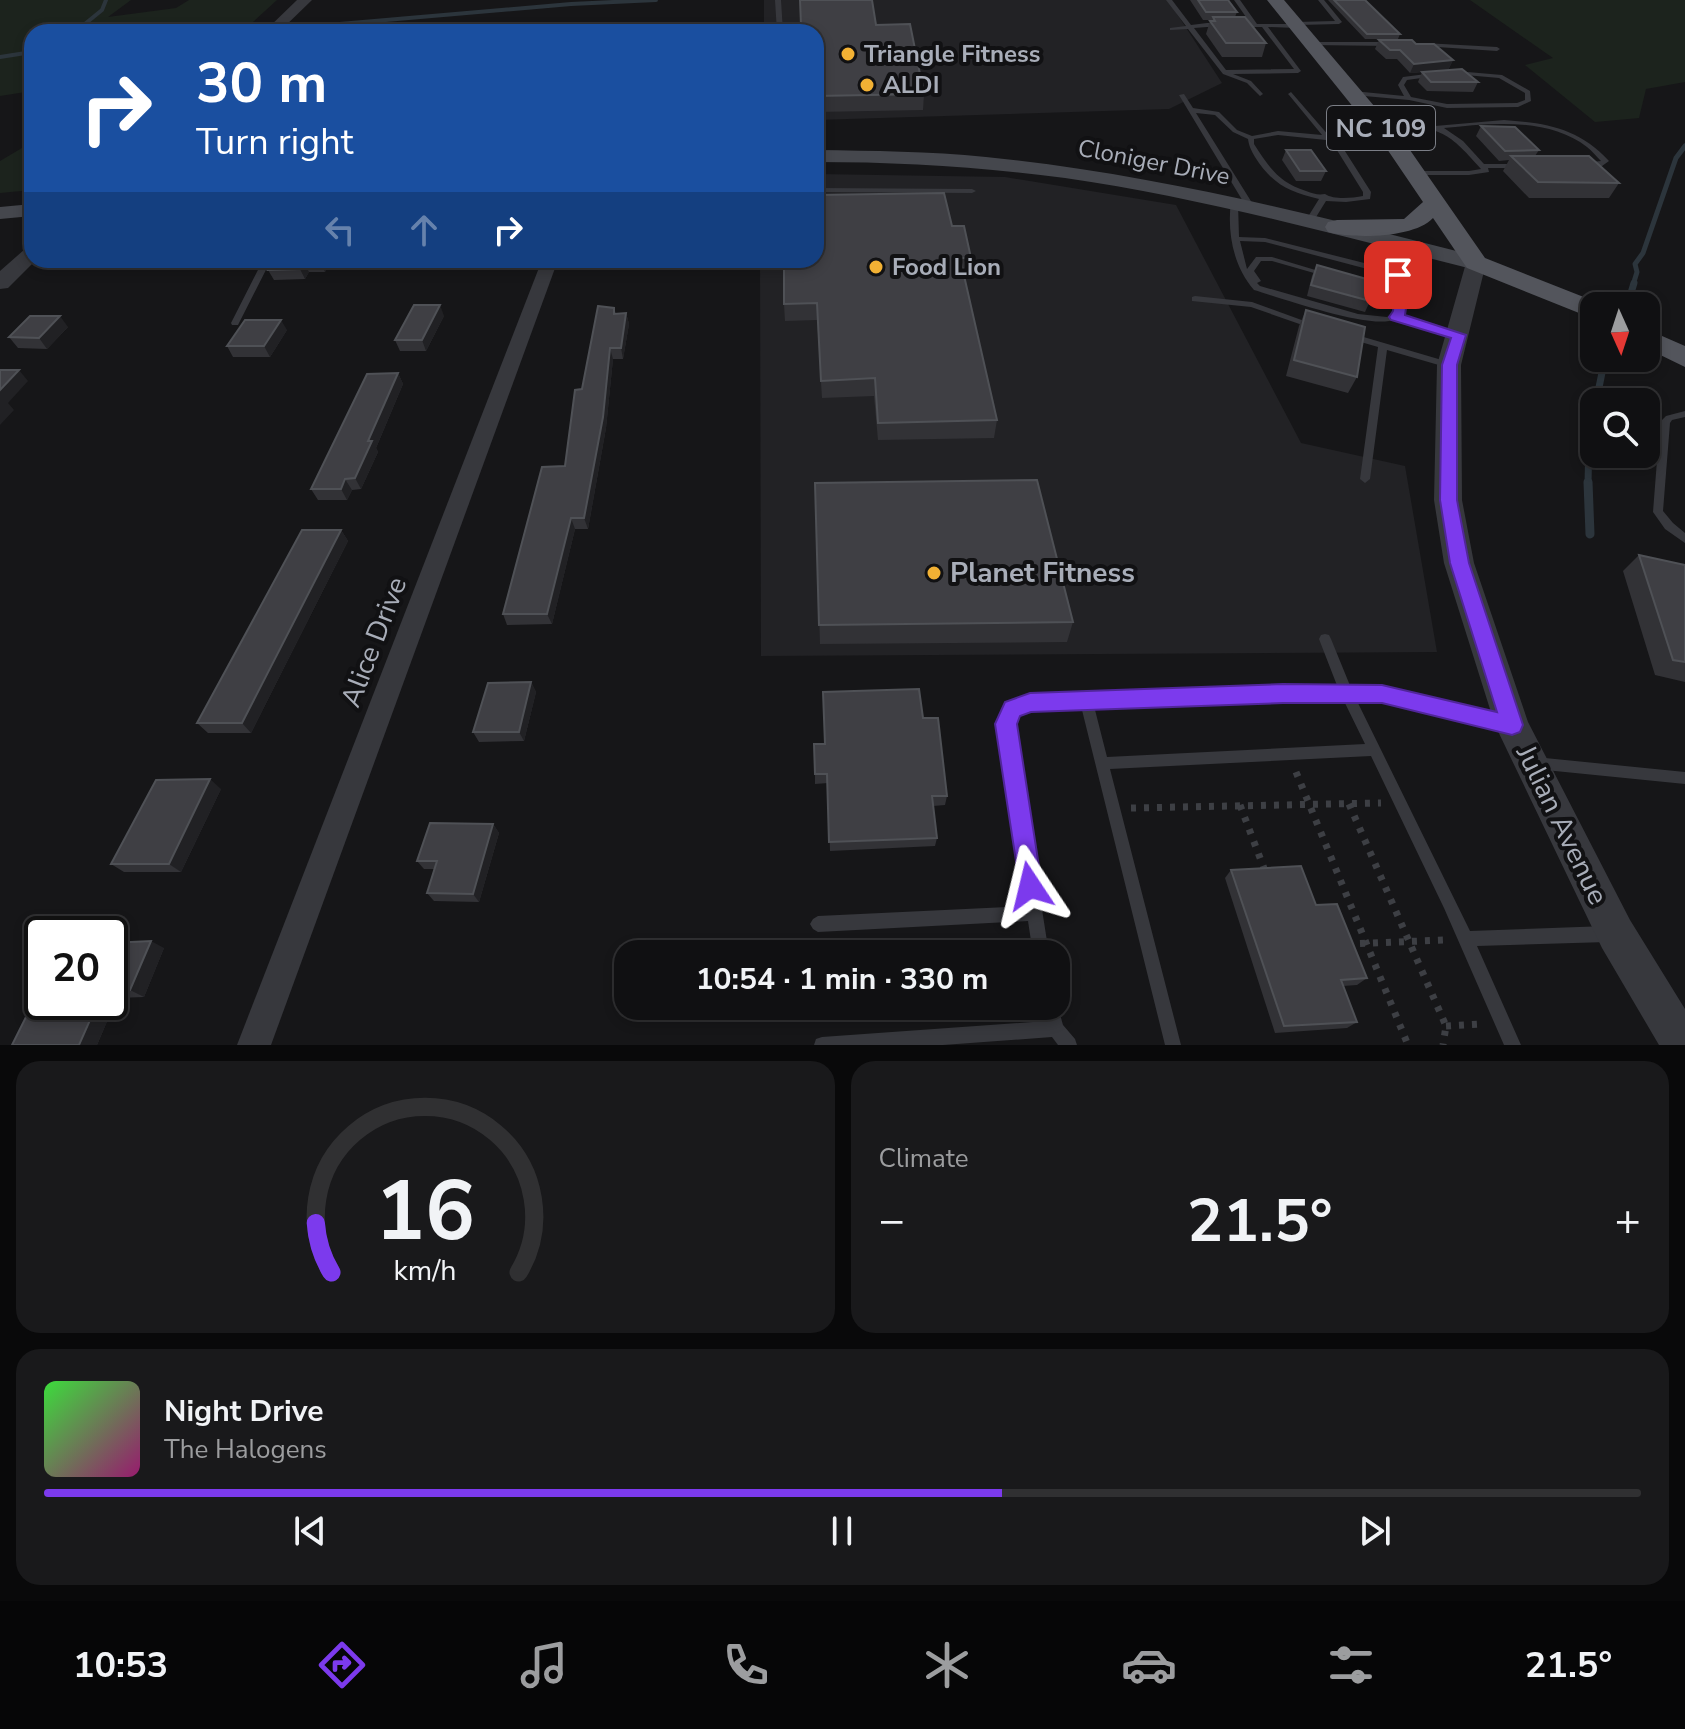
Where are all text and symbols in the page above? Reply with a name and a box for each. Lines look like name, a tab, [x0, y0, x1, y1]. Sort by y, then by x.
place label: Triangle Fitness	[864, 38, 1041, 70]
text: 30 m	[196, 45, 327, 122]
marker: Triangle Fitness	[839, 45, 857, 63]
icon: right	[64, 56, 168, 160]
place label: ALDI	[883, 69, 939, 101]
marker: ALDI	[858, 76, 876, 94]
road number: NC 109	[1327, 106, 1435, 150]
text: Turn right	[196, 118, 353, 167]
street label: Cloniger Drive	[1075, 132, 1233, 192]
icon: left	[318, 208, 362, 252]
icon: ahead	[402, 208, 446, 252]
icon: right	[486, 208, 530, 252]
pin	[1364, 241, 1432, 309]
place label: Food Lion	[892, 251, 1001, 283]
icon: arrive	[1376, 253, 1420, 297]
marker: Food Lion	[867, 258, 885, 276]
north arrow	[1580, 292, 1660, 372]
map controls	[1580, 292, 1660, 468]
button: search	[1580, 388, 1660, 468]
place label: Planet Fitness	[950, 554, 1135, 592]
marker: Planet Fitness	[925, 564, 943, 582]
street label: Alice Drive	[332, 572, 416, 712]
street label: Julian Avenue	[1507, 738, 1617, 911]
position arrow	[988, 844, 1072, 928]
speed limit sign: 20	[24, 916, 128, 1020]
text: 10:54 · 1 min · 330 m	[696, 959, 988, 1000]
text: Climate	[879, 1141, 969, 1176]
text: 16	[375, 1155, 475, 1268]
text: 21.5°	[1187, 1180, 1333, 1262]
text: −	[879, 1191, 905, 1251]
text: +	[1615, 1191, 1641, 1251]
text: km/h	[394, 1251, 457, 1290]
text: Night Drive	[164, 1391, 323, 1432]
text: The Halogens	[164, 1432, 327, 1467]
icon: previous	[288, 1509, 332, 1553]
icon: pause	[820, 1509, 864, 1553]
icon: next	[1353, 1509, 1397, 1553]
icon: directions	[314, 1637, 370, 1693]
icon: music	[516, 1637, 572, 1693]
icon: phone	[718, 1637, 774, 1693]
icon: climate	[919, 1637, 975, 1693]
icon: car	[1121, 1637, 1177, 1693]
icon: filters	[1323, 1637, 1379, 1693]
text: 10:53	[73, 1641, 168, 1690]
text: 21.5°	[1525, 1641, 1612, 1690]

